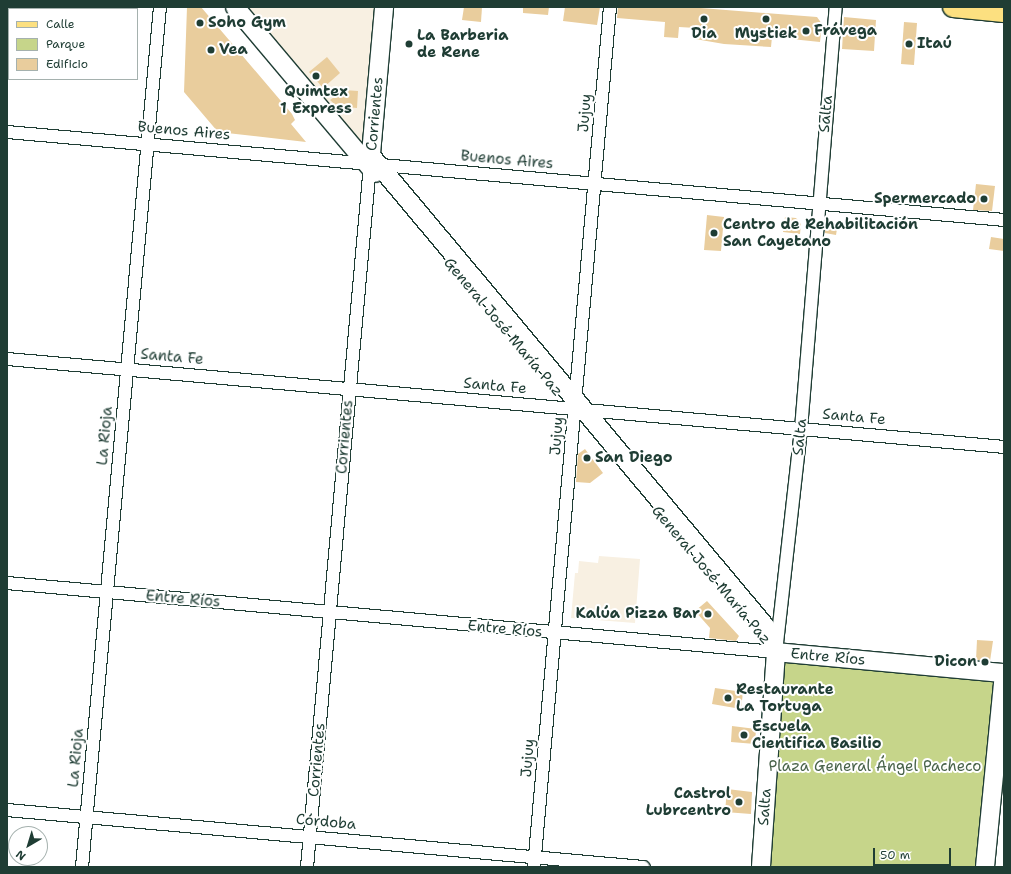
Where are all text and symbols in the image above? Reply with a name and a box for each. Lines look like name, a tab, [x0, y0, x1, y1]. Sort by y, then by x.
legend	[8, 8, 138, 80]
place label: Soho Gym	[208, 14, 286, 32]
marker: Dia	[699, 14, 709, 24]
marker: Mystiek	[761, 14, 771, 24]
text: Calle	[46, 16, 75, 32]
marker: Soho Gym	[195, 18, 205, 28]
place label: Frávega	[814, 22, 877, 40]
place label: Dia	[691, 25, 717, 43]
place label: Mystiek	[735, 25, 797, 43]
place label: La Barberia de Rene	[417, 26, 508, 61]
marker: Frávega	[801, 26, 811, 36]
place label: Itaú	[917, 35, 952, 53]
text: Parque	[46, 36, 85, 52]
marker: La Barberia de Rene	[404, 39, 414, 49]
marker: Itaú	[904, 39, 914, 49]
place label: Vea	[219, 41, 248, 59]
marker: Vea	[206, 45, 216, 55]
text: Edificio	[46, 56, 88, 72]
marker: Quimtex 1 Express	[311, 71, 321, 81]
street label: Corrientes	[363, 76, 387, 152]
place label: Quimtex 1 Express	[280, 82, 352, 117]
street label: Jujuy	[574, 93, 596, 133]
street label: Salta	[815, 95, 837, 133]
street label: Buenos Aires	[137, 118, 231, 144]
street label: Buenos Aires	[460, 147, 554, 173]
place label: Spermercado	[874, 190, 976, 208]
marker: Spermercado	[979, 194, 989, 204]
place label: Centro de Rehabilitación San Cayetano	[723, 215, 918, 250]
marker: Centro de Rehabilitación San Cayetano	[708, 227, 720, 239]
street label: General José María Paz	[440, 254, 566, 400]
street label: Santa Fe	[140, 345, 204, 369]
street label: Santa Fe	[463, 374, 527, 398]
street label: Corrientes	[333, 399, 357, 475]
street label: Santa Fe	[822, 405, 886, 429]
street label: La Rioja	[93, 406, 117, 466]
street label: Jujuy	[546, 416, 568, 456]
street label: Salta	[789, 418, 811, 456]
place label: San Diego	[595, 449, 672, 467]
marker: San Diego	[582, 453, 592, 463]
street label: General José María Paz	[648, 502, 774, 648]
street label: Entre Ríos	[145, 587, 221, 611]
place label: Kalúa Pizza Bar	[576, 605, 700, 623]
marker: Kalúa Pizza Bar	[703, 609, 713, 619]
street label: Entre Ríos	[467, 617, 543, 641]
street label: Entre Ríos	[790, 645, 866, 669]
place label: Dicon	[934, 653, 977, 671]
marker: Dicon	[980, 657, 990, 667]
place label: Restaurante La Tortuga	[736, 680, 834, 715]
marker: Restaurante La Tortuga	[723, 693, 733, 703]
place label: Escuela Cientifica Basilio	[752, 717, 882, 752]
street label: Corrientes	[305, 722, 329, 798]
street label: La Rioja	[64, 728, 88, 788]
marker: Escuela Cientifica Basilio	[739, 730, 749, 740]
street label: Jujuy	[517, 738, 539, 778]
park label: Plaza General Ángel Pacheco	[769, 758, 981, 776]
place label: Castrol Lubrcentro	[646, 784, 731, 819]
street label: Salta	[755, 788, 775, 826]
marker: Castrol Lubrcentro	[734, 797, 744, 807]
street label: Córdoba	[295, 810, 357, 834]
north arrow	[8, 826, 48, 866]
scale bar	[875, 840, 953, 866]
text: N	[13, 846, 29, 864]
text: 50 m	[880, 847, 910, 863]

